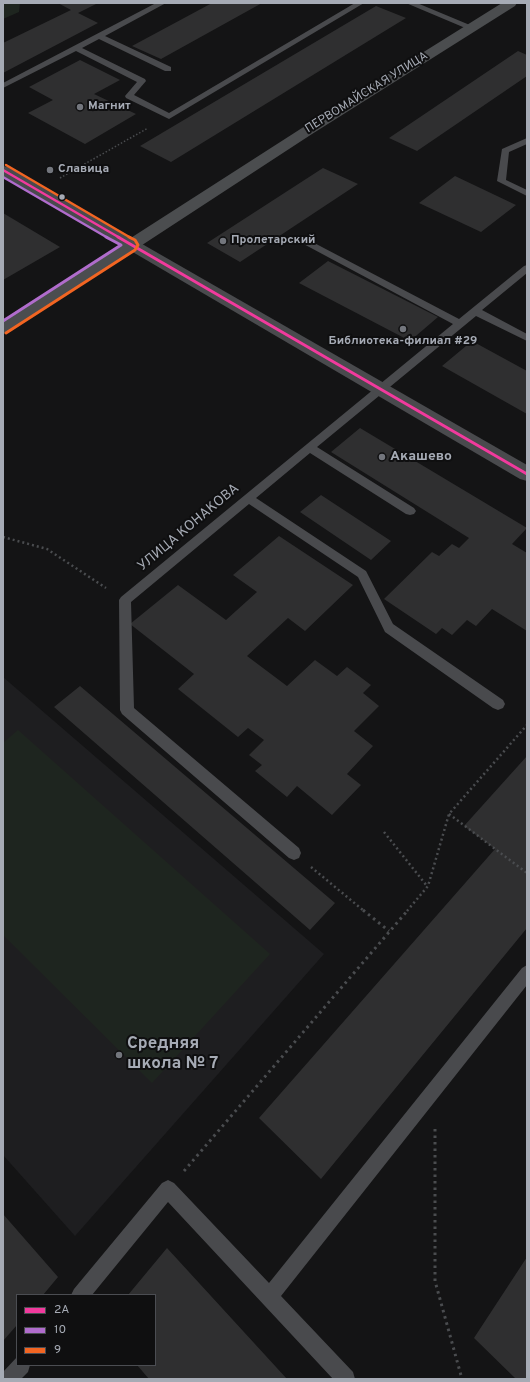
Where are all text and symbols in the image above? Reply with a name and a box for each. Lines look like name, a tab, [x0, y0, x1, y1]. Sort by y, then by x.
street label: ПЕРВОМАЙСКАЯ УЛИЦА	[303, 49, 431, 137]
place label: Магнит	[88, 100, 131, 114]
marker: Магнит	[75, 102, 85, 112]
place label: Славица	[58, 163, 109, 177]
marker: Славица	[45, 165, 55, 175]
unlabelled marker	[57, 192, 67, 202]
place label: Пролетарский	[231, 234, 316, 248]
marker: Пролетарский	[218, 236, 228, 246]
marker: Библиотека-филиал #29	[398, 324, 408, 334]
place label: Библиотека-филиал #29	[329, 335, 477, 349]
place label: Акашево	[390, 449, 452, 465]
marker: Акашево	[377, 452, 387, 462]
street label: УЛИЦА КОНАКОВА	[135, 481, 243, 575]
place label: Средняя школа № 7	[127, 1035, 218, 1075]
marker: Средняя школа № 7	[114, 1050, 124, 1060]
legend	[16, 1294, 156, 1366]
text: 2А	[54, 1302, 70, 1318]
text: 10	[54, 1322, 66, 1338]
text: 9	[54, 1342, 61, 1358]

